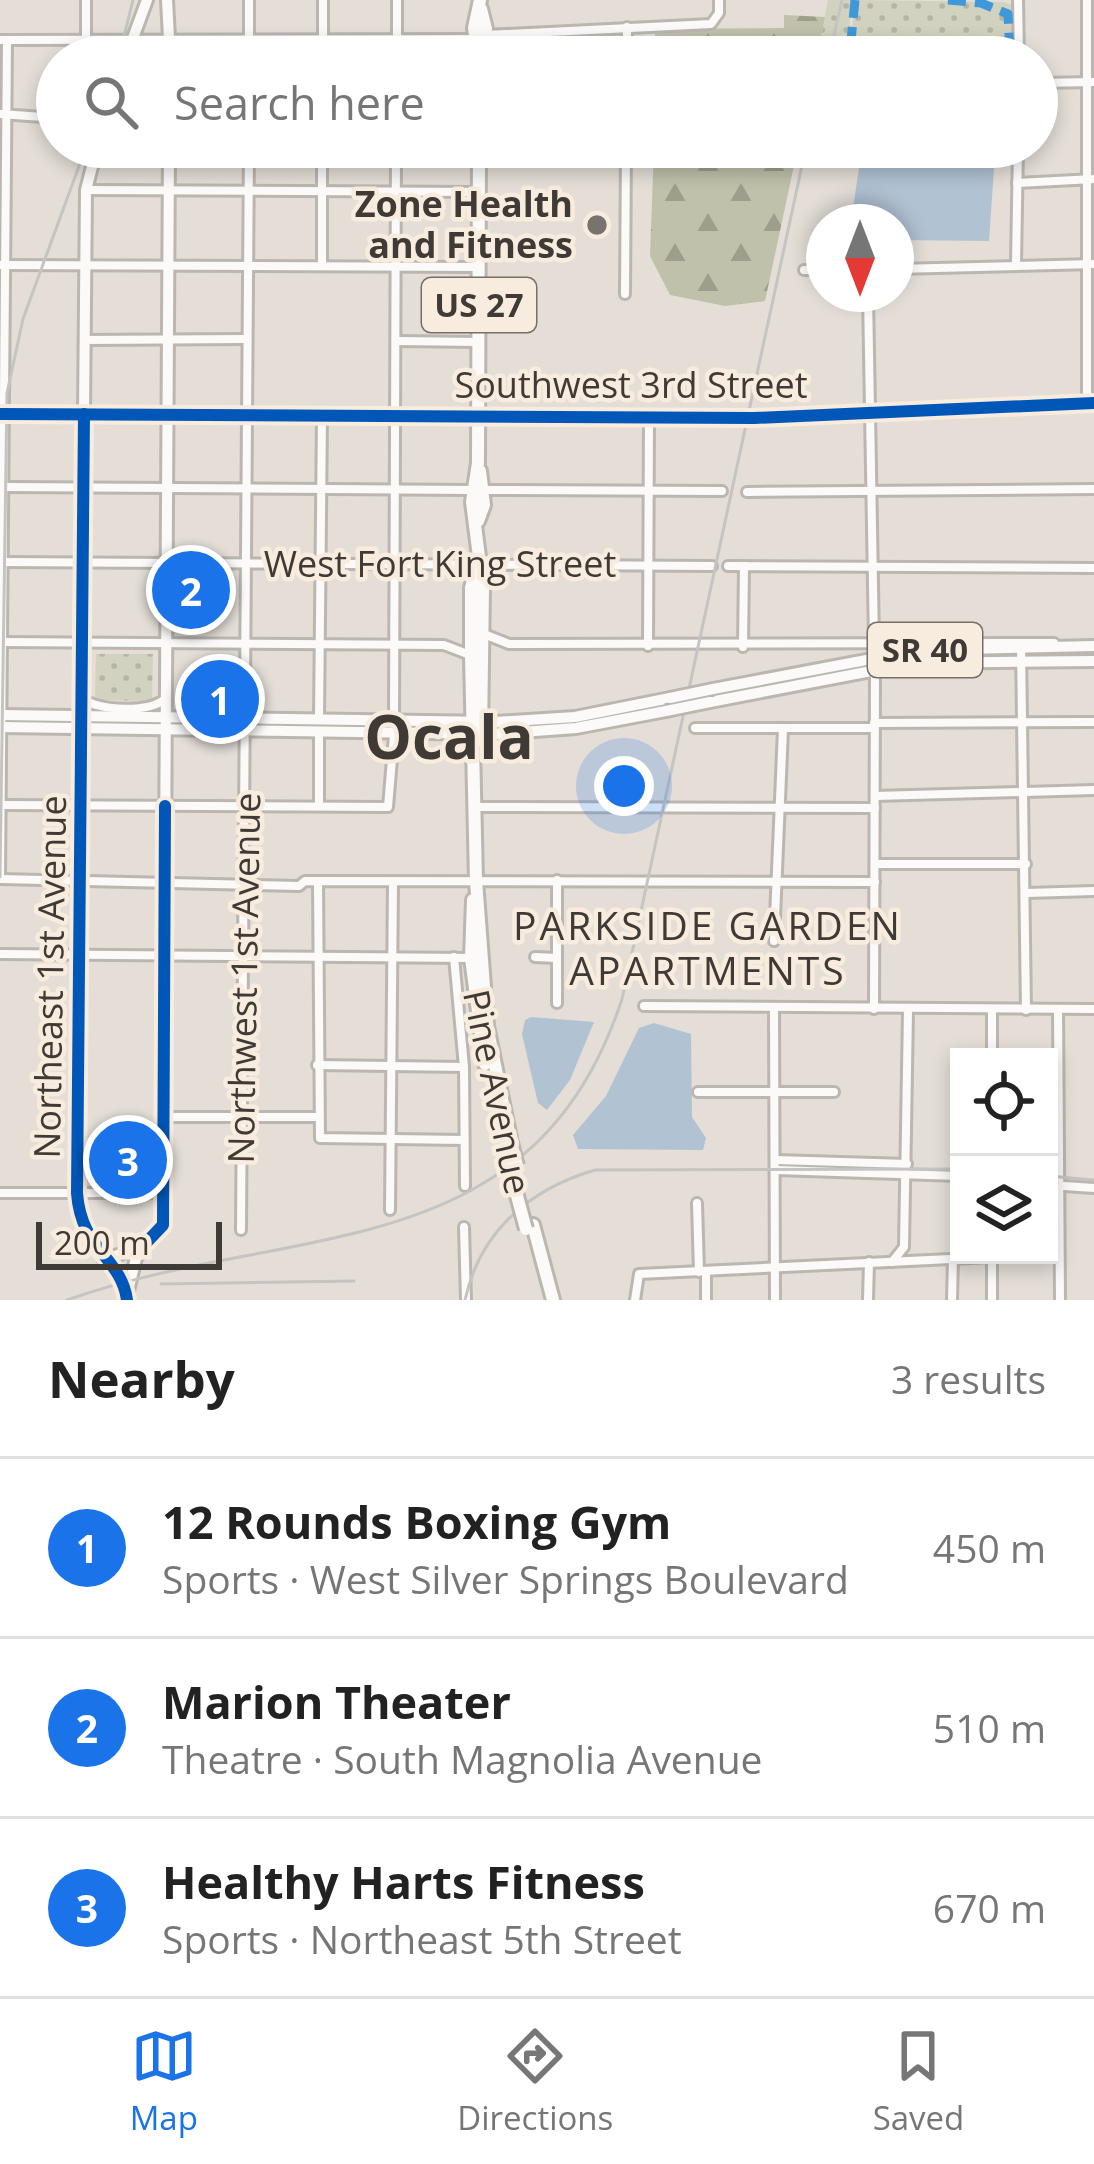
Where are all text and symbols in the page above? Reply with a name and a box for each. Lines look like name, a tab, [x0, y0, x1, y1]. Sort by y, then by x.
search box	[36, 36, 1058, 168]
icon: search	[78, 69, 144, 135]
text: Search here	[174, 72, 425, 133]
place label: Zone Health and Fitness	[355, 179, 573, 269]
north arrow	[806, 204, 914, 312]
marker: Zone Health and Fitness	[584, 212, 610, 238]
road number: US 27	[422, 278, 536, 332]
street label: Southwest 3rd Street	[454, 360, 808, 409]
street label: West Fort King Street	[264, 539, 616, 588]
pin: 2	[152, 545, 230, 635]
road number: SR 40	[868, 623, 982, 677]
pin: 1	[181, 654, 259, 744]
district label: Ocala	[364, 695, 534, 777]
your location	[594, 756, 654, 816]
street label: Northwest 1st Avenue	[216, 792, 271, 1164]
street label: Northeast 1st Avenue	[22, 795, 77, 1159]
district label: PARKSIDE GARDEN APARTMENTS	[513, 898, 903, 996]
street label: Pine Avenue	[452, 985, 543, 1199]
map controls	[950, 1048, 1058, 1264]
button: locate	[950, 1048, 1058, 1156]
pin: 3	[89, 1115, 167, 1205]
button: layers	[950, 1156, 1058, 1264]
scale bar	[36, 1216, 222, 1269]
text: 200 m	[54, 1220, 150, 1265]
text: Nearby	[48, 1343, 235, 1413]
text: 3 results	[891, 1352, 1046, 1405]
text: 12 Rounds Boxing Gym	[162, 1491, 671, 1552]
text: 1	[76, 1521, 98, 1574]
text: 450 m	[933, 1521, 1046, 1574]
text: Sports · West Silver Springs Boulevard	[162, 1552, 849, 1605]
text: Marion Theater	[162, 1671, 511, 1732]
text: 2	[76, 1701, 98, 1754]
text: 510 m	[933, 1701, 1046, 1754]
text: Theatre · South Magnolia Avenue	[162, 1732, 763, 1785]
text: Healthy Harts Fitness	[162, 1851, 645, 1912]
text: 3	[76, 1881, 98, 1934]
text: 670 m	[933, 1881, 1046, 1934]
text: Sports · Northeast 5th Street	[162, 1912, 682, 1965]
tab: Map	[130, 2023, 198, 2140]
tab: Directions	[457, 2023, 613, 2140]
tab: Saved	[873, 2023, 964, 2140]

